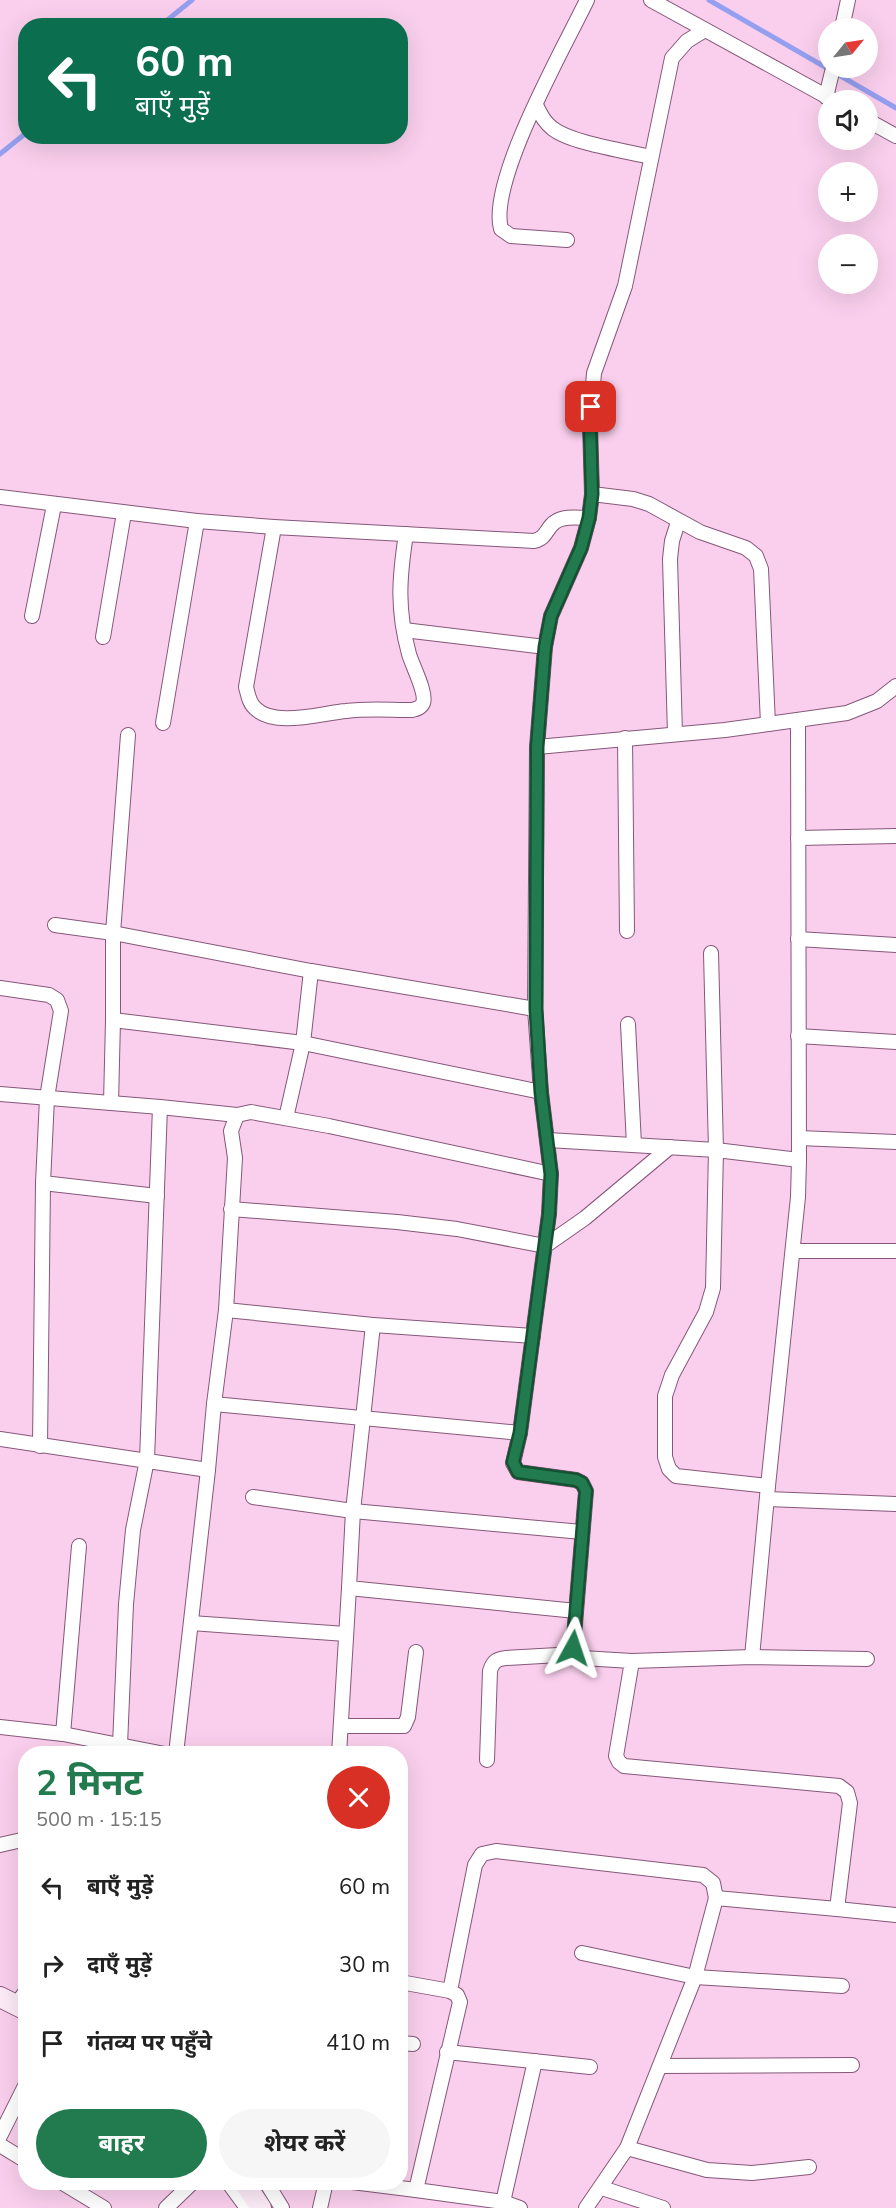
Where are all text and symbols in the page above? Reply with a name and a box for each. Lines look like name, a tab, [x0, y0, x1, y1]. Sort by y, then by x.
north arrow	[818, 18, 878, 78]
map controls	[818, 18, 878, 294]
text: 60 m	[135, 34, 234, 91]
icon: left	[36, 42, 114, 120]
text: बाएँ मुड़ें	[135, 88, 210, 125]
button: sound	[818, 90, 878, 150]
button: +	[818, 162, 878, 222]
button: −	[818, 234, 878, 294]
pin	[565, 381, 616, 432]
icon: arrive	[574, 390, 607, 423]
position arrow	[541, 1616, 605, 1680]
text: 2 मिनट	[36, 1759, 143, 1808]
button: close	[327, 1766, 390, 1829]
text: 500 m · 15:15	[36, 1806, 162, 1833]
icon: left	[36, 1871, 69, 1904]
text: बाएँ मुड़ें	[87, 1872, 153, 1902]
text: 60 m	[339, 1872, 390, 1902]
icon: right	[36, 1949, 69, 1982]
text: दाएँ मुड़ें	[87, 1950, 152, 1980]
text: 30 m	[339, 1950, 390, 1980]
icon: arrive	[36, 2027, 69, 2060]
text: गंतव्य पर पहुँचे	[87, 2028, 212, 2058]
text: 410 m	[326, 2028, 390, 2058]
button: बाहर	[36, 2109, 207, 2178]
button: शेयर करें	[219, 2109, 390, 2178]

